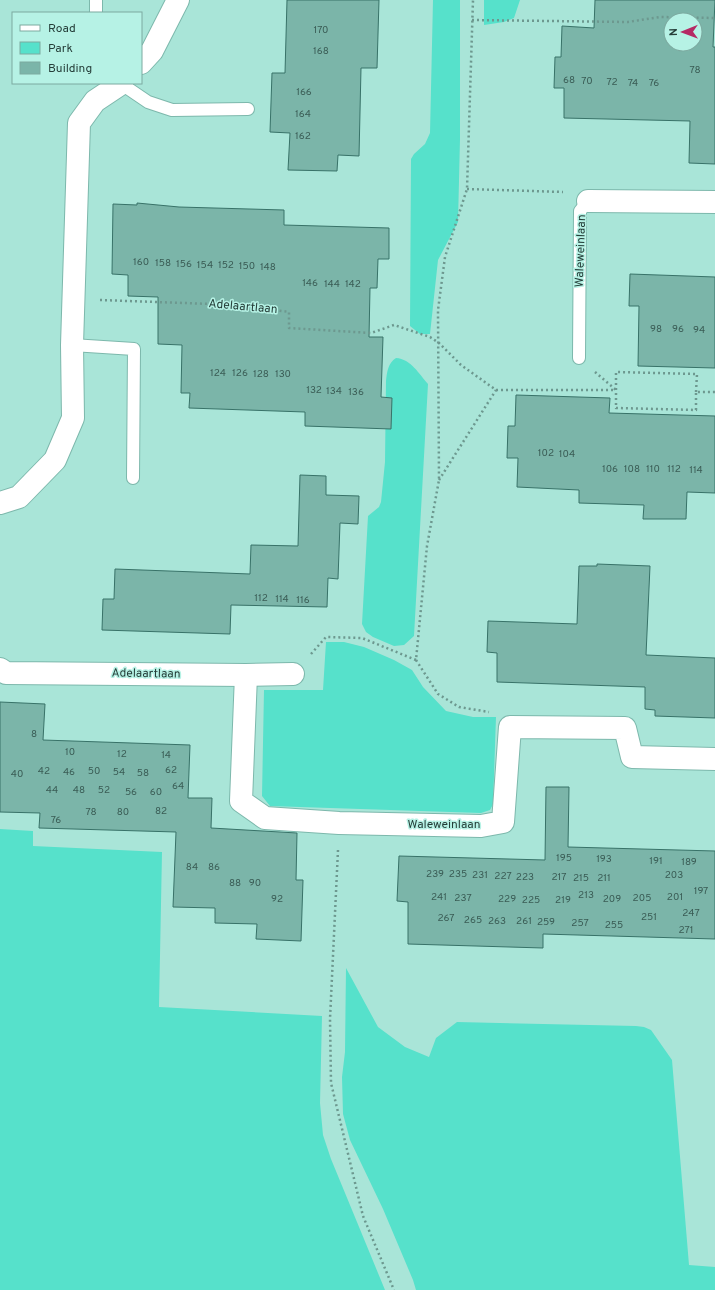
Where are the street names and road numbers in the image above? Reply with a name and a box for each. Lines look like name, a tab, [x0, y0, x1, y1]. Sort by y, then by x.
street label: Waleweinlaan	[572, 214, 590, 288]
street label: Adelaartlaan	[208, 296, 278, 318]
street label: Adelaartlaan	[111, 665, 181, 683]
street label: Waleweinlaan	[407, 817, 481, 833]

